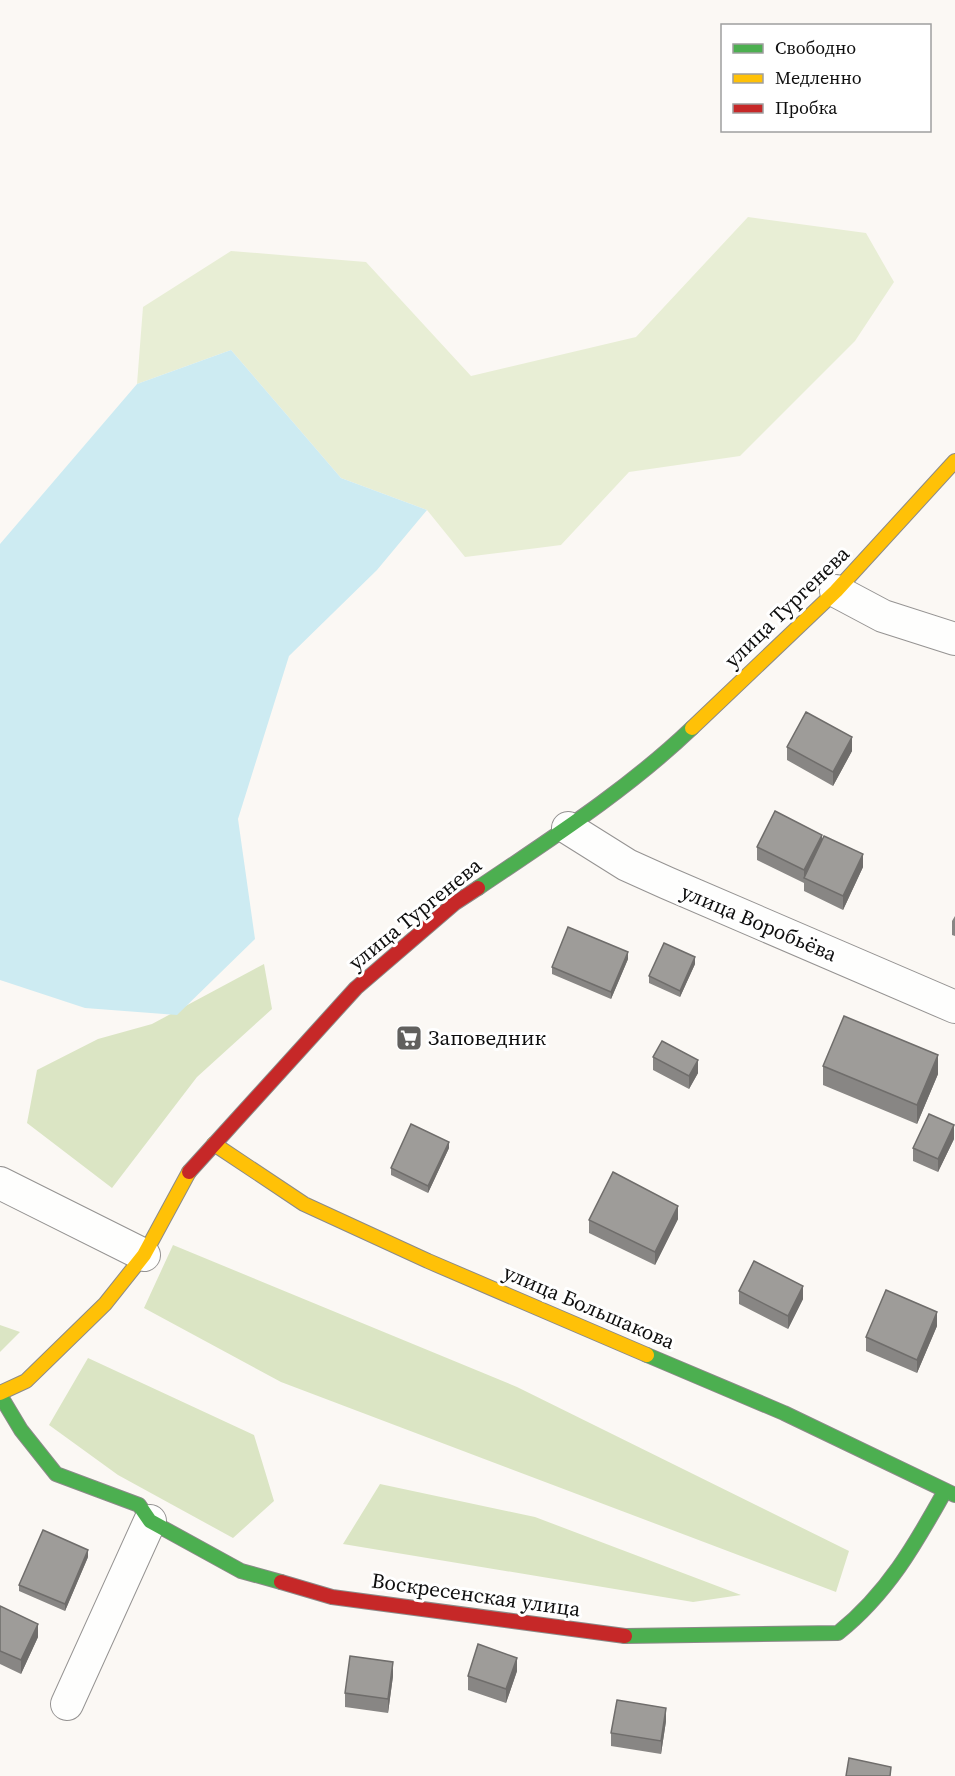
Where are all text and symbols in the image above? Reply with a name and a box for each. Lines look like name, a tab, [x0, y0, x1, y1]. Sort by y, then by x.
legend	[721, 24, 931, 132]
text: Свободно	[775, 35, 856, 60]
text: Медленно	[775, 65, 862, 90]
text: Пробка	[775, 95, 838, 120]
street label: улица Тургенева	[718, 539, 856, 674]
street label: улица Тургенева	[342, 851, 488, 976]
street label: улица Воробьёва	[677, 877, 842, 969]
supermarket icon: Заповедник	[394, 1023, 424, 1053]
place label: Заповедник	[428, 1023, 546, 1052]
street label: улица Большакова	[499, 1257, 680, 1356]
street label: Воскресенская улица	[370, 1565, 583, 1624]

